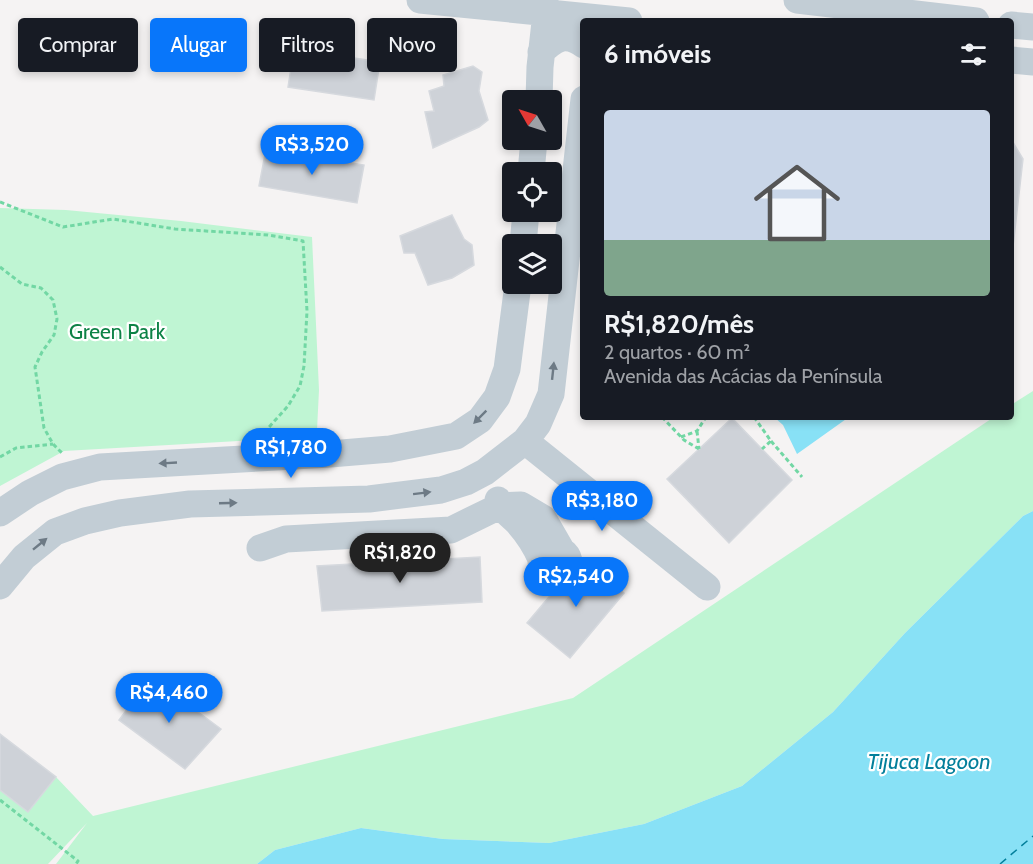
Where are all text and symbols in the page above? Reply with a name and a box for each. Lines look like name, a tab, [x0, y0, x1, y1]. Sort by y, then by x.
chip: Comprar	[18, 18, 138, 72]
chip: Alugar	[150, 18, 247, 72]
chip: Filtros	[259, 18, 355, 72]
chip: Novo	[367, 18, 457, 72]
text: 6 imóveis	[604, 38, 711, 70]
icon: filters	[957, 38, 990, 71]
north arrow	[502, 90, 562, 150]
map controls	[502, 90, 562, 294]
pin: R$3,520	[257, 125, 367, 176]
text: R$3,520	[275, 132, 349, 156]
icon: home	[743, 149, 851, 257]
button: locate	[502, 162, 562, 222]
button: layers	[502, 234, 562, 294]
text: R$1,820/mês	[604, 308, 754, 340]
park label: Green Park	[69, 319, 166, 344]
text: 2 quartos · 60 m²	[604, 340, 750, 364]
one-way arrow	[548, 361, 558, 380]
text: Avenida das Acácias da Península	[604, 364, 882, 388]
one-way arrow	[473, 410, 487, 424]
pin: R$1,780	[236, 428, 346, 479]
text: R$1,780	[255, 435, 327, 459]
one-way arrow	[158, 459, 177, 468]
pin: R$3,180	[547, 481, 657, 532]
one-way arrow	[413, 488, 432, 497]
text: R$3,180	[566, 488, 638, 512]
one-way arrow	[218, 498, 237, 507]
pin: R$1,820	[345, 533, 455, 584]
one-way arrow	[32, 537, 48, 550]
text: R$1,820	[364, 540, 436, 564]
pin: R$2,540	[521, 557, 631, 608]
text: R$2,540	[538, 564, 614, 588]
pin: R$4,460	[114, 673, 224, 724]
text: R$4,460	[130, 680, 208, 704]
water label: Tijuca Lagoon	[867, 748, 991, 775]

